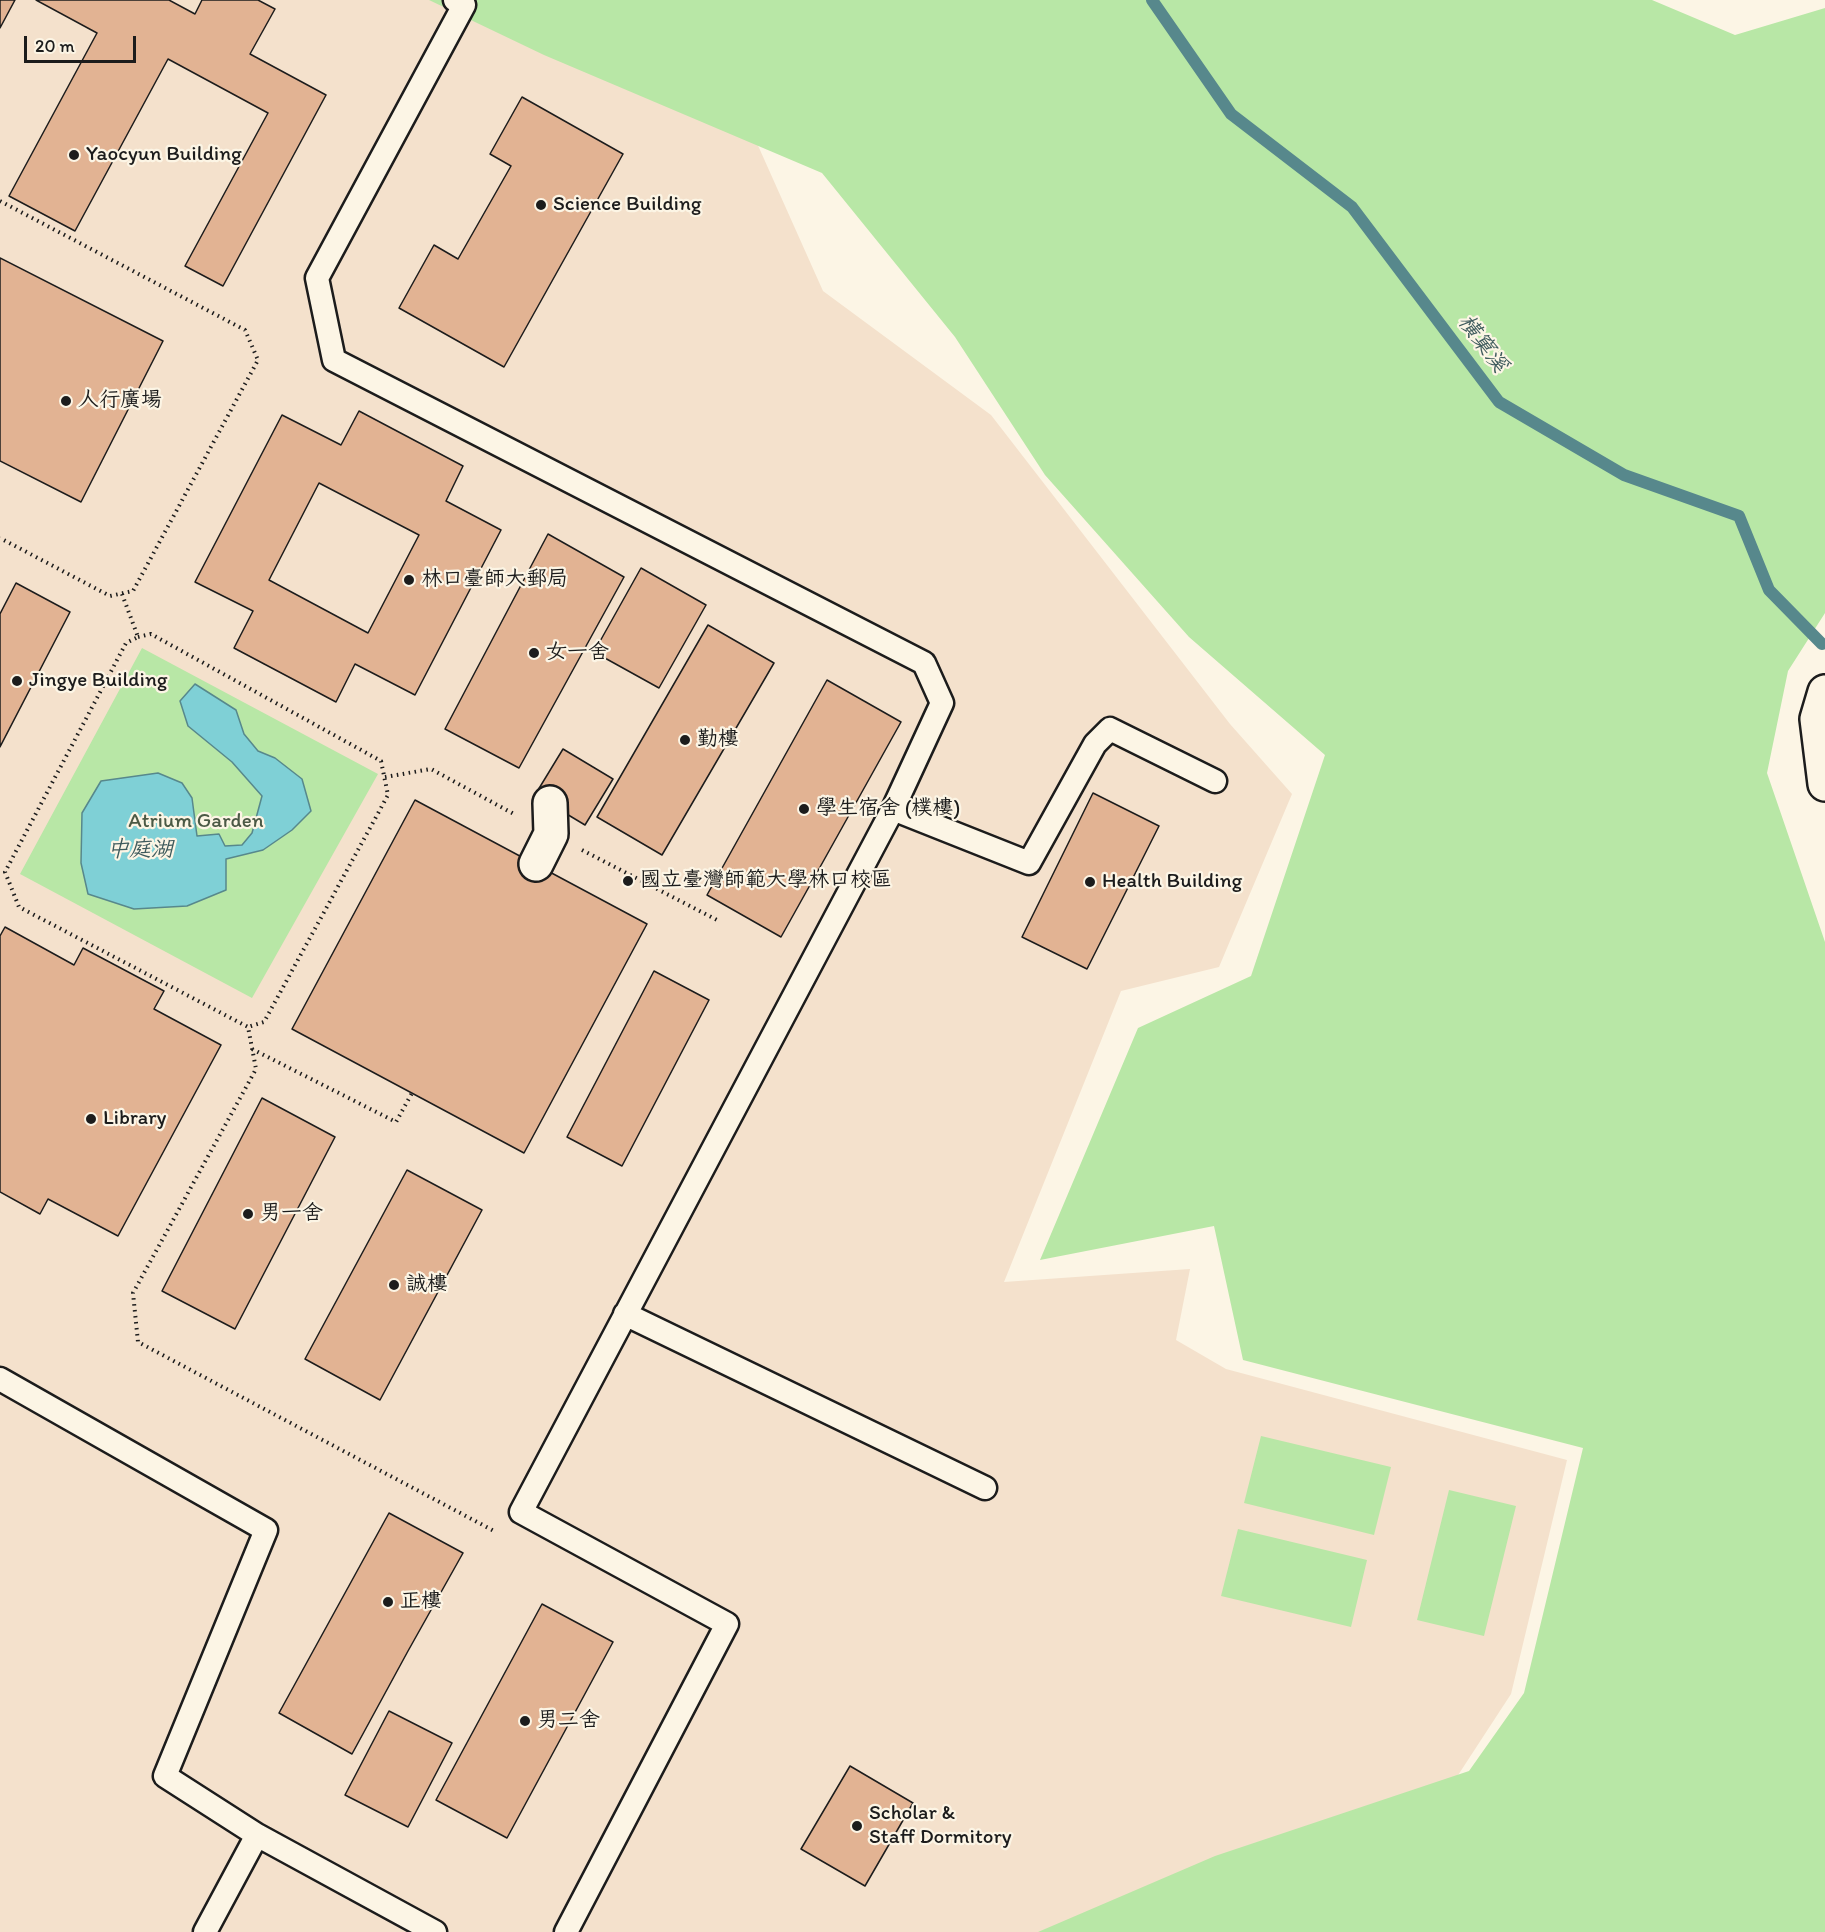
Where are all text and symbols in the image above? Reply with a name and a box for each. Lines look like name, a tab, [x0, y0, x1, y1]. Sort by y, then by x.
scale bar	[27, 24, 140, 62]
text: 20 m	[35, 35, 75, 57]
place label: Yaocyun Building	[86, 142, 242, 168]
marker: Yaocyun Building	[67, 148, 81, 162]
place label: Science Building	[553, 192, 702, 218]
marker: Science Building	[534, 198, 548, 212]
water label: 橫窠溪	[1452, 310, 1512, 378]
place label: 人行廣場	[78, 388, 162, 414]
marker: 人行廣場	[59, 394, 73, 408]
place label: 林口臺師大郵局	[421, 567, 568, 593]
marker: 林口臺師大郵局	[402, 573, 416, 587]
place label: 女一舍	[546, 640, 609, 666]
marker: 女一舍	[527, 646, 541, 660]
place label: Jingye Building	[29, 668, 168, 694]
marker: Jingye Building	[10, 674, 24, 688]
place label: 勤樓	[697, 727, 739, 753]
marker: 勤樓	[678, 733, 692, 747]
place label: 學生宿舍 (樸樓)	[816, 796, 960, 822]
marker: 學生宿舍 (樸樓)	[797, 802, 811, 816]
park label: Atrium Garden	[128, 809, 264, 835]
water label: 中庭湖	[107, 837, 173, 863]
place label: 國立臺灣師範大學林口校區	[640, 868, 892, 894]
place label: Health Building	[1102, 869, 1242, 895]
marker: 國立臺灣師範大學林口校區	[621, 874, 635, 888]
marker: Health Building	[1083, 875, 1097, 889]
place label: Library	[103, 1106, 166, 1132]
marker: Library	[84, 1112, 98, 1126]
place label: 男一舍	[260, 1201, 323, 1227]
marker: 男一舍	[241, 1207, 255, 1221]
place label: 誠樓	[406, 1272, 448, 1298]
marker: 誠樓	[387, 1278, 401, 1292]
place label: 正樓	[400, 1589, 442, 1615]
marker: 正樓	[381, 1595, 395, 1609]
place label: 男二舍	[537, 1708, 600, 1734]
marker: 男二舍	[518, 1714, 532, 1728]
place label: Scholar & Staff Dormitory	[869, 1801, 1012, 1851]
marker: Scholar & Staff Dormitory	[850, 1819, 864, 1833]

